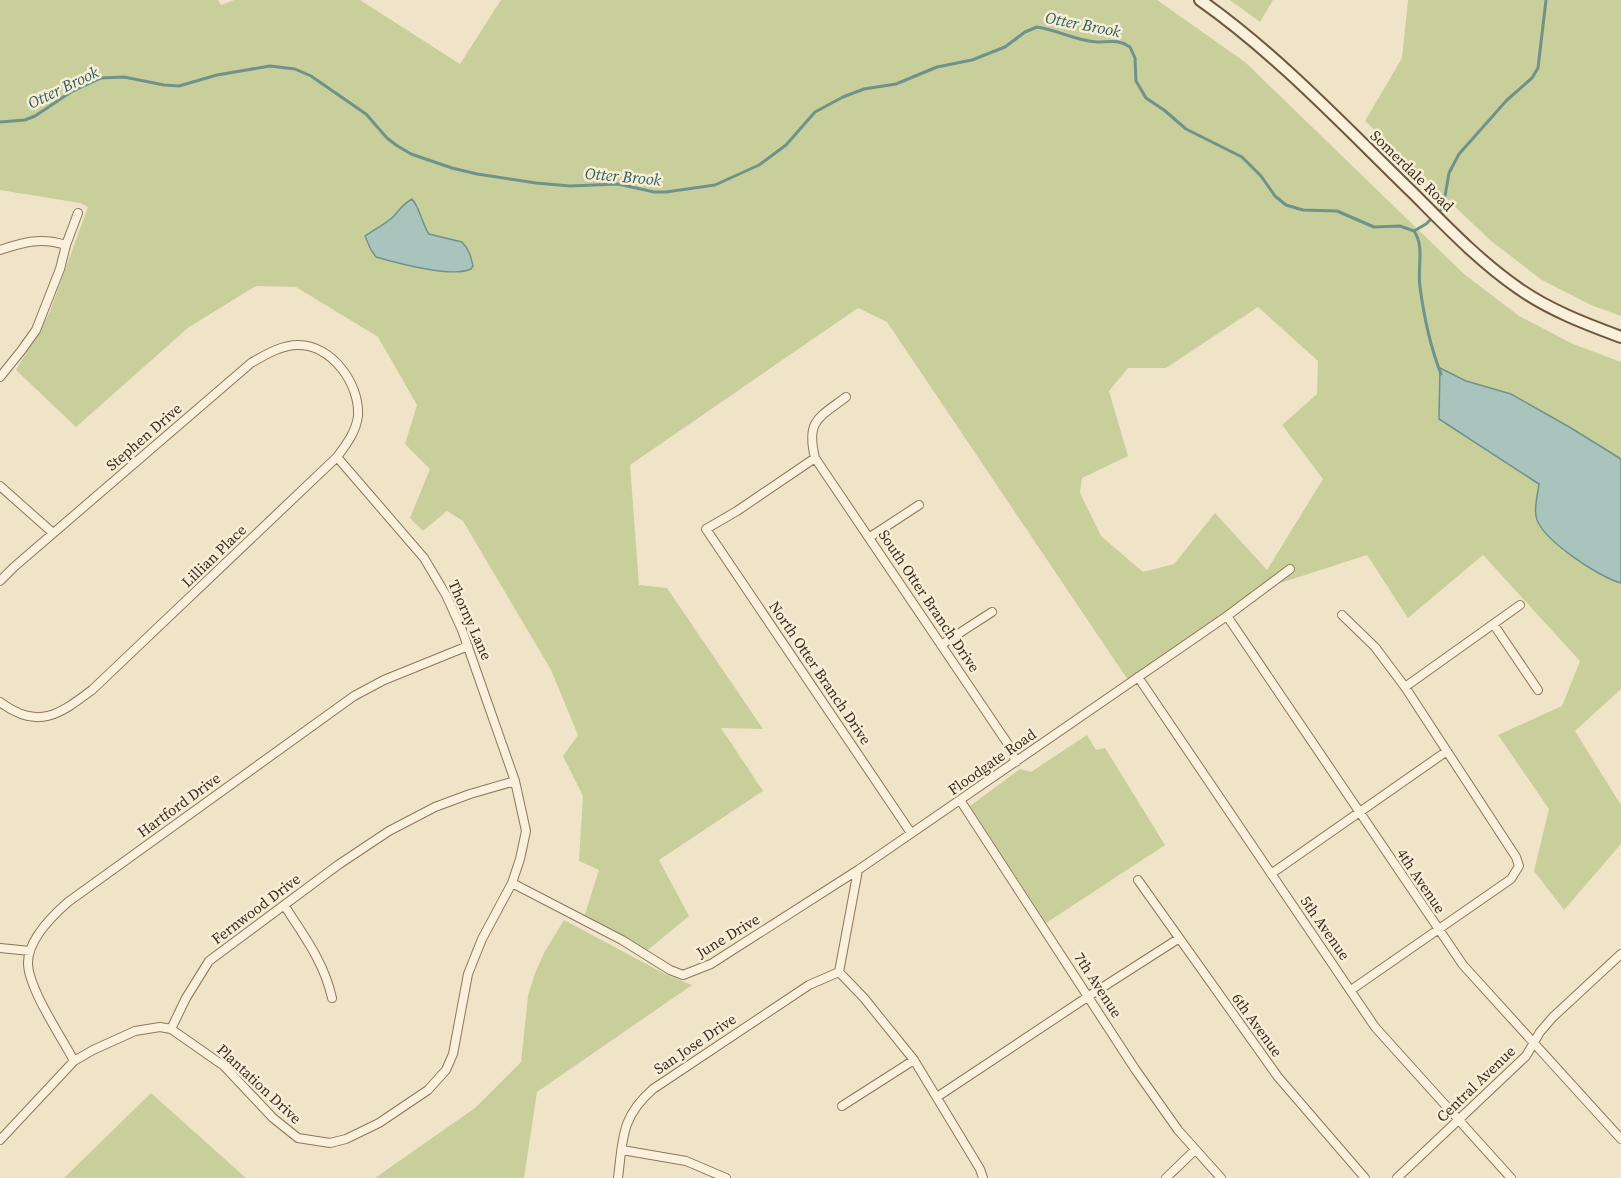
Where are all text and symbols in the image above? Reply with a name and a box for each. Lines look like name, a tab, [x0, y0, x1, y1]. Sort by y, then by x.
water label: Otter Brook	[1043, 6, 1123, 42]
water label: Otter Brook	[24, 60, 102, 114]
street label: Somerdale Road	[1366, 125, 1459, 216]
water label: Otter Brook	[584, 162, 662, 190]
street label: Stephen Drive	[101, 398, 186, 475]
street label: Lillian Place	[177, 519, 251, 592]
street label: South Otter Branch Drive	[874, 525, 985, 677]
street label: Thorny Lane	[443, 576, 498, 664]
street label: North Otter Branch Drive	[764, 597, 877, 749]
street label: Floodgate Road	[943, 723, 1040, 800]
street label: Hartford Drive	[133, 767, 225, 842]
street label: 4th Avenue	[1392, 844, 1451, 918]
street label: Fernwood Drive	[207, 868, 305, 949]
street label: 5th Avenue	[1296, 891, 1355, 964]
street label: June Drive	[691, 908, 764, 963]
street label: 7th Avenue	[1069, 948, 1128, 1022]
street label: 6th Avenue	[1227, 989, 1288, 1061]
street label: San Jose Drive	[649, 1008, 740, 1079]
street label: Plantation Drive	[212, 1039, 306, 1129]
street label: Central Avenue	[1432, 1040, 1520, 1127]

